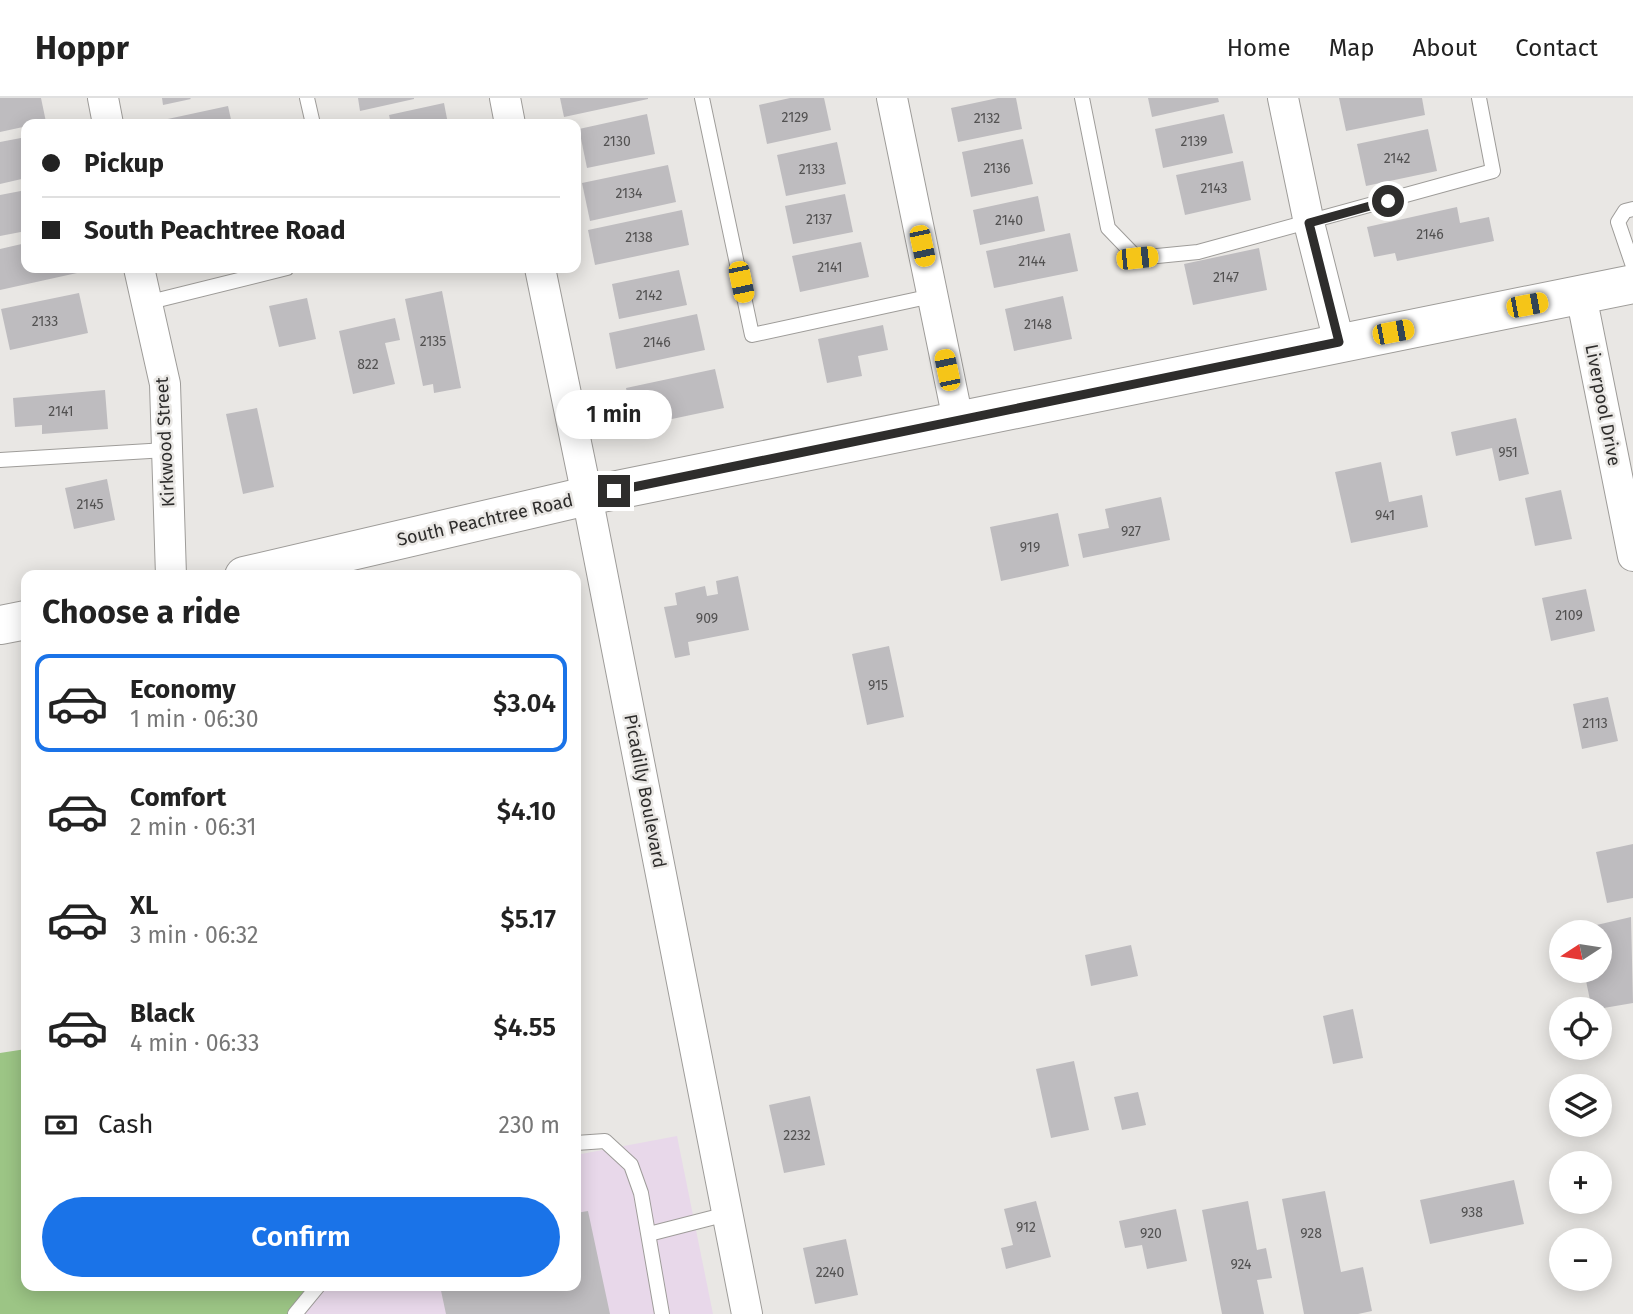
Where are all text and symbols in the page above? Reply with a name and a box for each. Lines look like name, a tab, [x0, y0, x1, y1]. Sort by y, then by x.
text: Hoppr	[35, 28, 129, 68]
text: Home	[1227, 34, 1291, 62]
text: Map	[1329, 34, 1375, 62]
text: About	[1413, 34, 1477, 62]
text: Contact	[1515, 34, 1598, 62]
house number: 2129	[782, 109, 808, 126]
house number: 2132	[974, 110, 1000, 127]
house number: 2130	[603, 133, 631, 150]
house number: 2139	[1181, 133, 1207, 150]
text: Pickup	[84, 148, 164, 179]
house number: 2142	[1384, 150, 1410, 167]
house number: 2136	[983, 160, 1011, 177]
house number: 2133	[799, 161, 825, 178]
house number: 2143	[1201, 180, 1227, 197]
house number: 2134	[615, 185, 643, 202]
route start	[1372, 185, 1404, 217]
house number: 2137	[806, 211, 832, 228]
house number: 2140	[995, 212, 1023, 229]
text: South Peachtree Road	[84, 215, 346, 246]
car	[908, 223, 937, 269]
house number: 2146	[1416, 226, 1444, 243]
house number: 2138	[625, 229, 653, 246]
car	[1116, 245, 1159, 271]
house number: 2144	[1018, 253, 1046, 270]
car	[727, 259, 756, 305]
house number: 2141	[817, 259, 843, 276]
house number: 2147	[1213, 269, 1239, 286]
house number: 2142	[636, 287, 662, 304]
car	[1505, 291, 1550, 319]
house number: 2133	[32, 313, 58, 330]
house number: 2148	[1024, 316, 1052, 333]
car	[1371, 318, 1416, 346]
house number: 2135	[420, 333, 446, 350]
house number: 2146	[643, 334, 671, 351]
street label: Liverpool Drive	[1580, 342, 1626, 468]
car	[933, 347, 962, 393]
house number: 822	[357, 356, 379, 373]
street label: Kirkwood Street	[151, 376, 179, 508]
callout: 1 min	[556, 390, 672, 438]
text: 1 min	[586, 400, 642, 428]
house number: 2141	[48, 403, 74, 420]
house number: 951	[1498, 444, 1518, 461]
route end	[598, 475, 630, 507]
street label: South Peachtree Road	[395, 489, 575, 551]
house number: 2145	[77, 496, 103, 513]
house number: 941	[1375, 507, 1395, 524]
house number: 927	[1121, 523, 1141, 540]
house number: 919	[1020, 539, 1040, 556]
text: Choose a ride	[42, 593, 240, 631]
house number: 2109	[1555, 607, 1583, 624]
house number: 909	[696, 610, 718, 627]
icon: car	[46, 672, 109, 735]
text: Economy	[130, 674, 236, 705]
house number: 915	[868, 677, 888, 694]
text: $3.04	[493, 688, 556, 719]
text: 1 min · 06:30	[130, 705, 259, 733]
street label: Picadilly Boulevard	[619, 712, 671, 870]
house number: 2113	[1582, 715, 1608, 732]
icon: car	[46, 780, 109, 843]
text: Comfort	[130, 782, 226, 813]
text: $4.10	[497, 796, 556, 827]
text: 2 min · 06:31	[130, 813, 257, 841]
icon: car	[46, 888, 109, 951]
text: XL	[130, 890, 158, 921]
text: $5.17	[501, 904, 556, 935]
north arrow	[1549, 920, 1612, 984]
map controls	[1549, 920, 1612, 1291]
text: 3 min · 06:32	[130, 921, 258, 949]
icon: car	[46, 996, 109, 1059]
button: locate	[1549, 997, 1612, 1060]
text: Black	[130, 998, 195, 1029]
text: $4.55	[494, 1012, 556, 1043]
text: 4 min · 06:33	[130, 1029, 260, 1057]
button: layers	[1549, 1074, 1612, 1137]
icon: cash	[42, 1106, 80, 1144]
text: Cash	[98, 1109, 154, 1140]
text: 230 m	[499, 1111, 560, 1139]
house number: 2232	[783, 1127, 811, 1144]
button: +	[1549, 1151, 1612, 1214]
button: Confirm	[42, 1197, 560, 1277]
house number: 938	[1461, 1204, 1483, 1221]
house number: 912	[1016, 1219, 1036, 1236]
house number: 920	[1140, 1225, 1162, 1242]
house number: 928	[1300, 1225, 1322, 1242]
button: −	[1549, 1228, 1612, 1291]
house number: 924	[1230, 1256, 1252, 1273]
house number: 2240	[816, 1264, 845, 1281]

